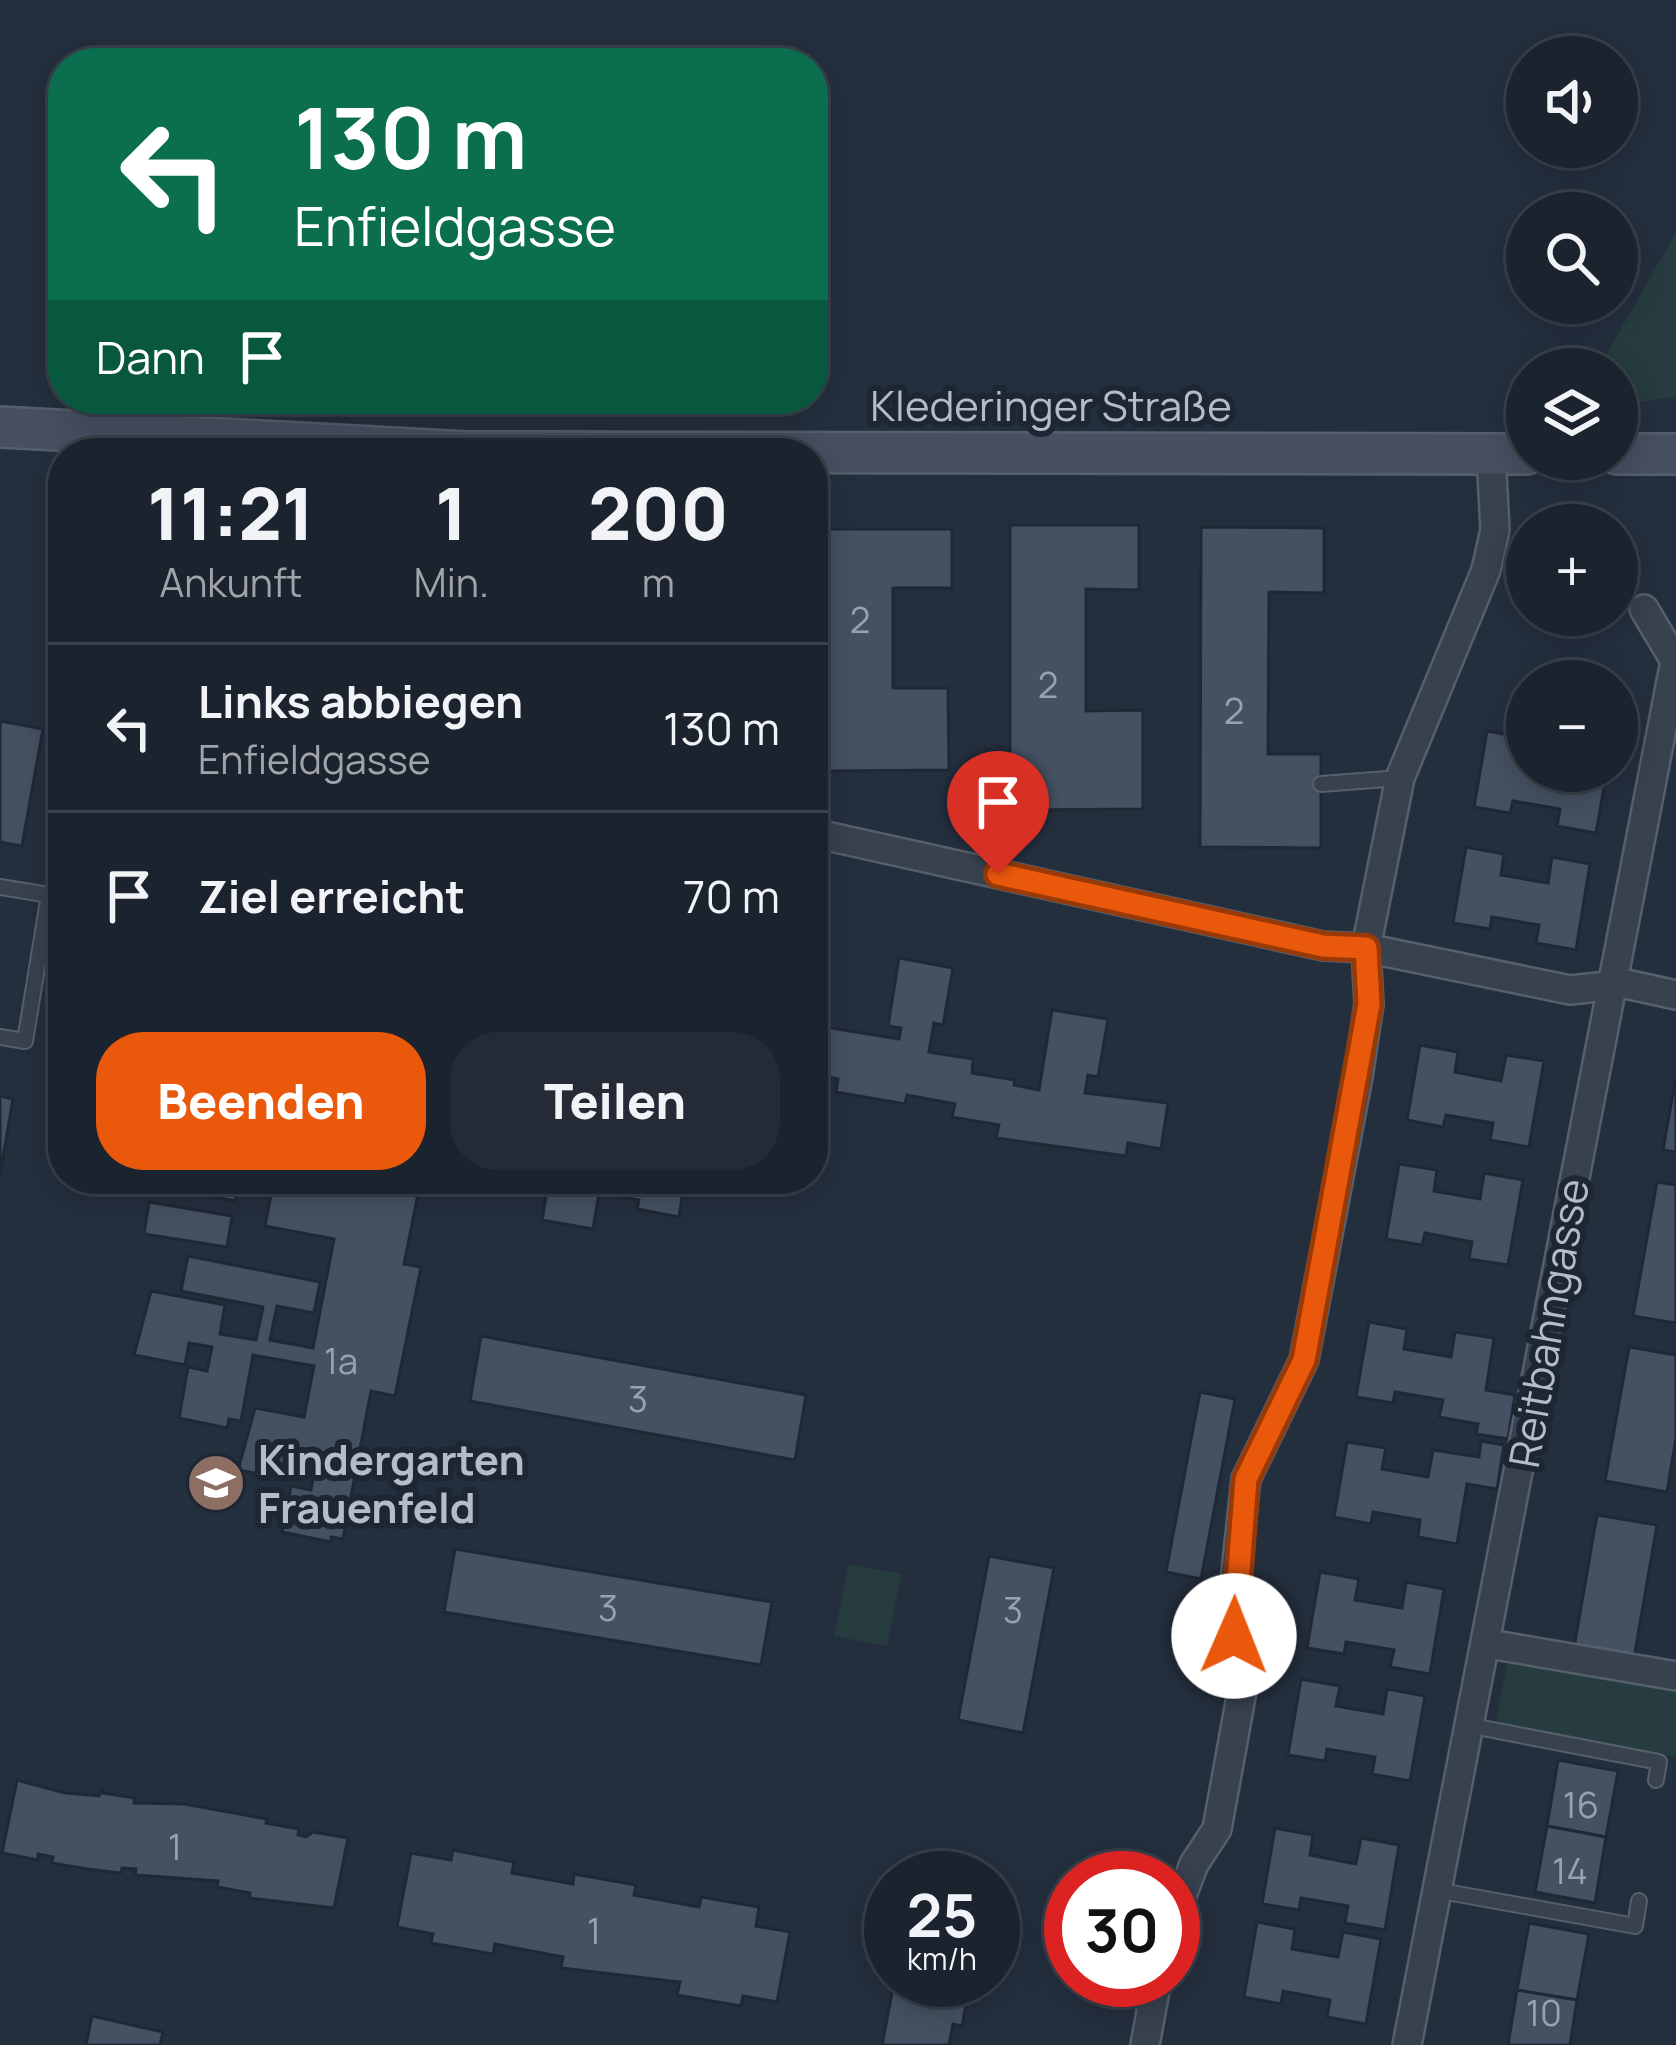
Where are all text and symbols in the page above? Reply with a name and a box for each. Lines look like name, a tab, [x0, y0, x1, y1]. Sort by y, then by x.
map controls	[1506, 36, 1638, 792]
button: sound	[1506, 36, 1638, 168]
text: 130 m	[294, 79, 527, 194]
icon: left	[96, 96, 252, 252]
text: Enfieldgasse	[294, 188, 616, 262]
button: search	[1506, 192, 1638, 324]
icon: arrive	[229, 324, 295, 390]
text: Dann	[96, 326, 205, 388]
button: layers	[1506, 348, 1638, 480]
street label: Klederinger Straße	[870, 376, 1232, 434]
text: 11:21	[147, 463, 315, 562]
text: 1	[435, 463, 468, 562]
text: 200	[588, 463, 729, 562]
button: +	[1506, 504, 1638, 636]
text: Ankunft	[159, 555, 302, 609]
text: Min.	[414, 555, 489, 609]
text: m	[642, 555, 675, 609]
house number: 2	[850, 595, 870, 644]
house number: 2	[1038, 660, 1058, 709]
button: −	[1506, 660, 1638, 792]
text: Links abbiegen	[198, 670, 523, 732]
house number: 2	[1224, 686, 1244, 735]
icon: left	[96, 695, 162, 761]
text: 130 m	[663, 697, 780, 759]
text: Enfieldgasse	[198, 732, 430, 786]
pin	[947, 751, 1049, 874]
icon: arrive	[965, 769, 1031, 835]
icon: arrive	[96, 863, 162, 929]
text: Ziel erreicht	[198, 865, 465, 927]
text: 70 m	[683, 865, 780, 927]
button: Beenden	[96, 1032, 426, 1170]
button: Teilen	[450, 1032, 780, 1170]
street label: Reitbahngasse	[1494, 1174, 1602, 1472]
house number: 1a	[324, 1336, 358, 1385]
house number: 3	[628, 1374, 648, 1423]
place label: Kindergarten Frauenfeld	[258, 1430, 525, 1536]
school or university icon: Kindergarten Frauenfeld	[185, 1452, 247, 1514]
position arrow	[1171, 1573, 1297, 1699]
house number: 3	[598, 1583, 618, 1632]
house number: 3	[1003, 1585, 1023, 1634]
house number: 16	[1563, 1780, 1599, 1829]
house number: 1	[168, 1822, 182, 1871]
house number: 14	[1552, 1846, 1588, 1895]
speed limit sign: 30	[1044, 1851, 1200, 2007]
text: 25	[907, 1873, 977, 1955]
house number: 1	[587, 1906, 601, 1955]
text: km/h	[907, 1938, 977, 1979]
house number: 10	[1526, 1988, 1562, 2037]

